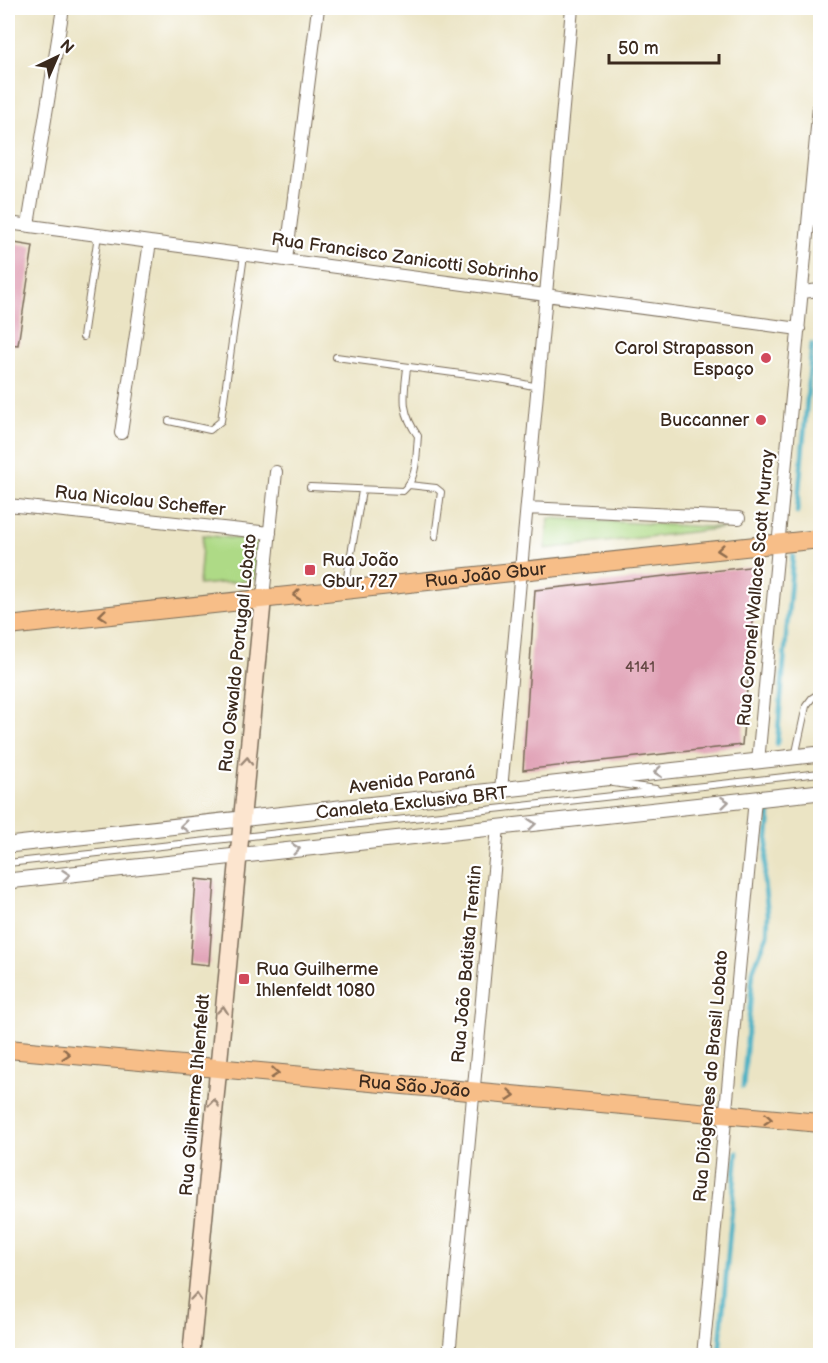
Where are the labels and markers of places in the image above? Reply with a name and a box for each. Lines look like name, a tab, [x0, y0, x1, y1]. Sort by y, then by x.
place label: Carol Strapasson Espaço	[615, 338, 754, 380]
marker: Carol Strapasson Espaço	[759, 351, 773, 365]
place label: Buccanner	[660, 410, 750, 431]
marker: Buccanner	[754, 413, 768, 427]
place label: Rua João Gbur, 727	[322, 550, 399, 592]
marker: Rua João Gbur, 727	[303, 563, 317, 577]
place label: Rua Guilherme Ihlenfeldt 1080	[256, 959, 379, 1001]
marker: Rua Guilherme Ihlenfeldt 1080	[237, 972, 251, 986]

